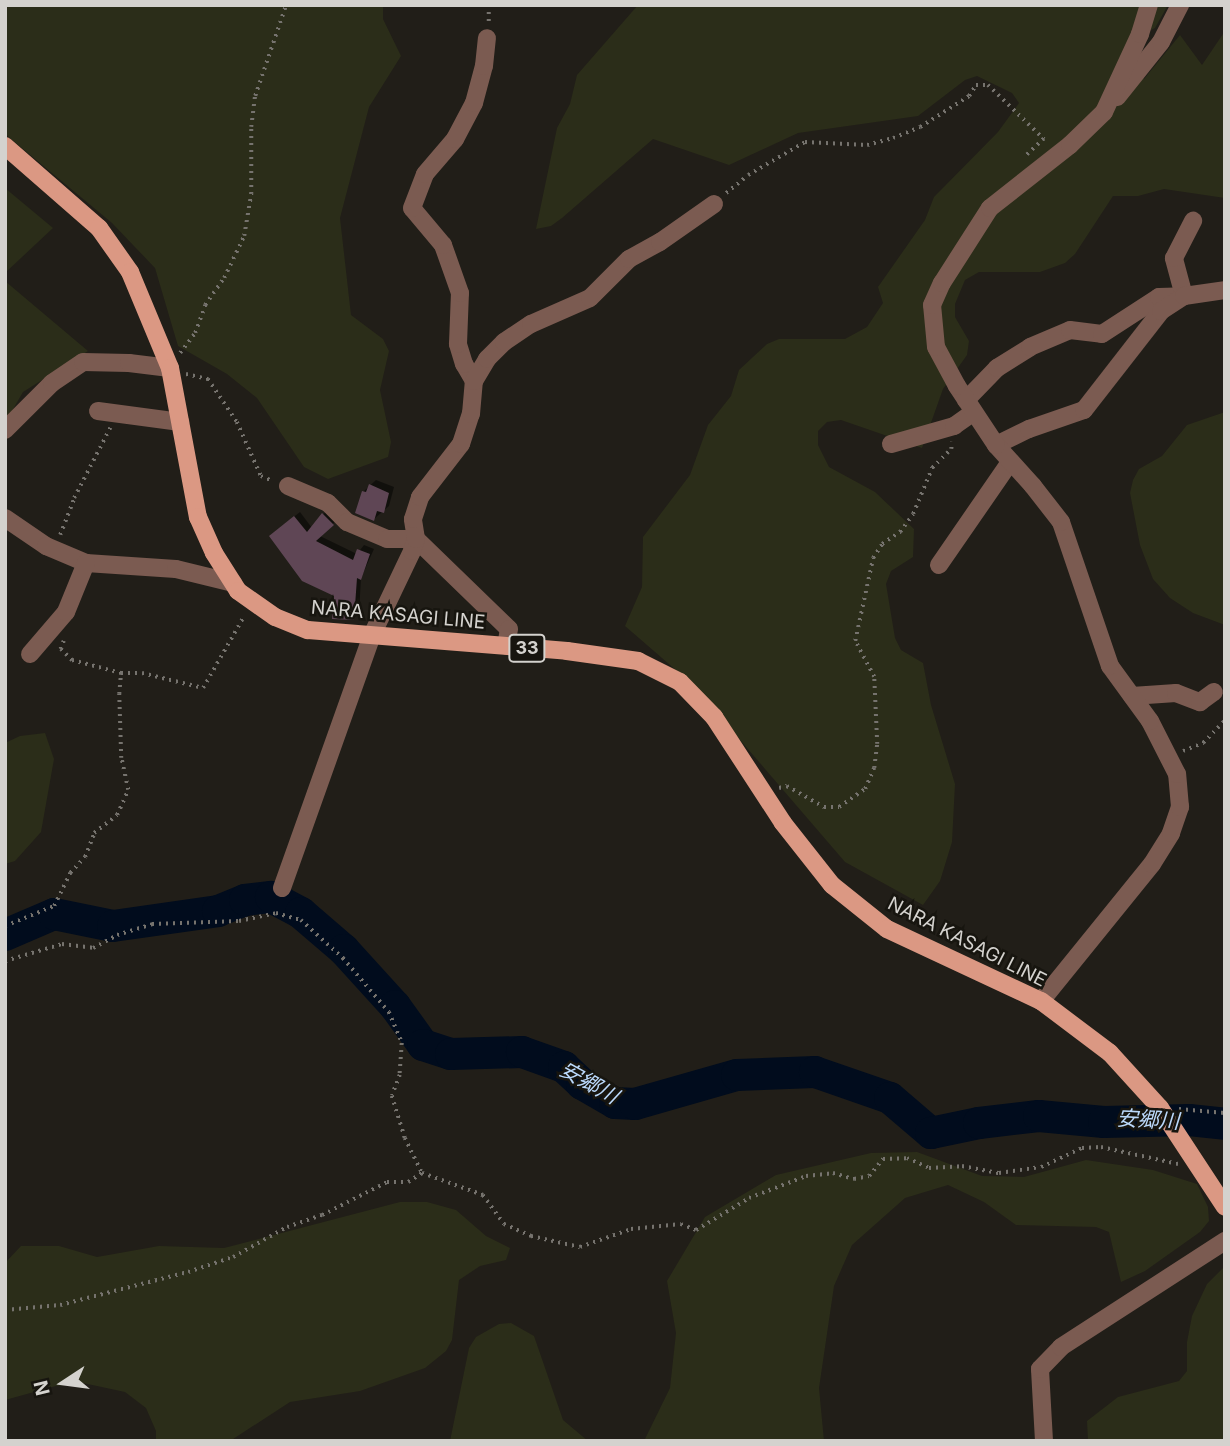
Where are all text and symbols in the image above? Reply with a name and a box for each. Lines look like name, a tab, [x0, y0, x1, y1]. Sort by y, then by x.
street label: NARA KASAGI LINE	[310, 596, 486, 634]
road number: 33	[508, 634, 546, 662]
street label: NARA KASAGI LINE	[884, 892, 1050, 992]
water label: 安郷川	[555, 1057, 623, 1109]
water label: 安郷川	[1116, 1106, 1180, 1134]
north arrow	[28, 1348, 98, 1418]
text: N	[29, 1378, 55, 1397]

